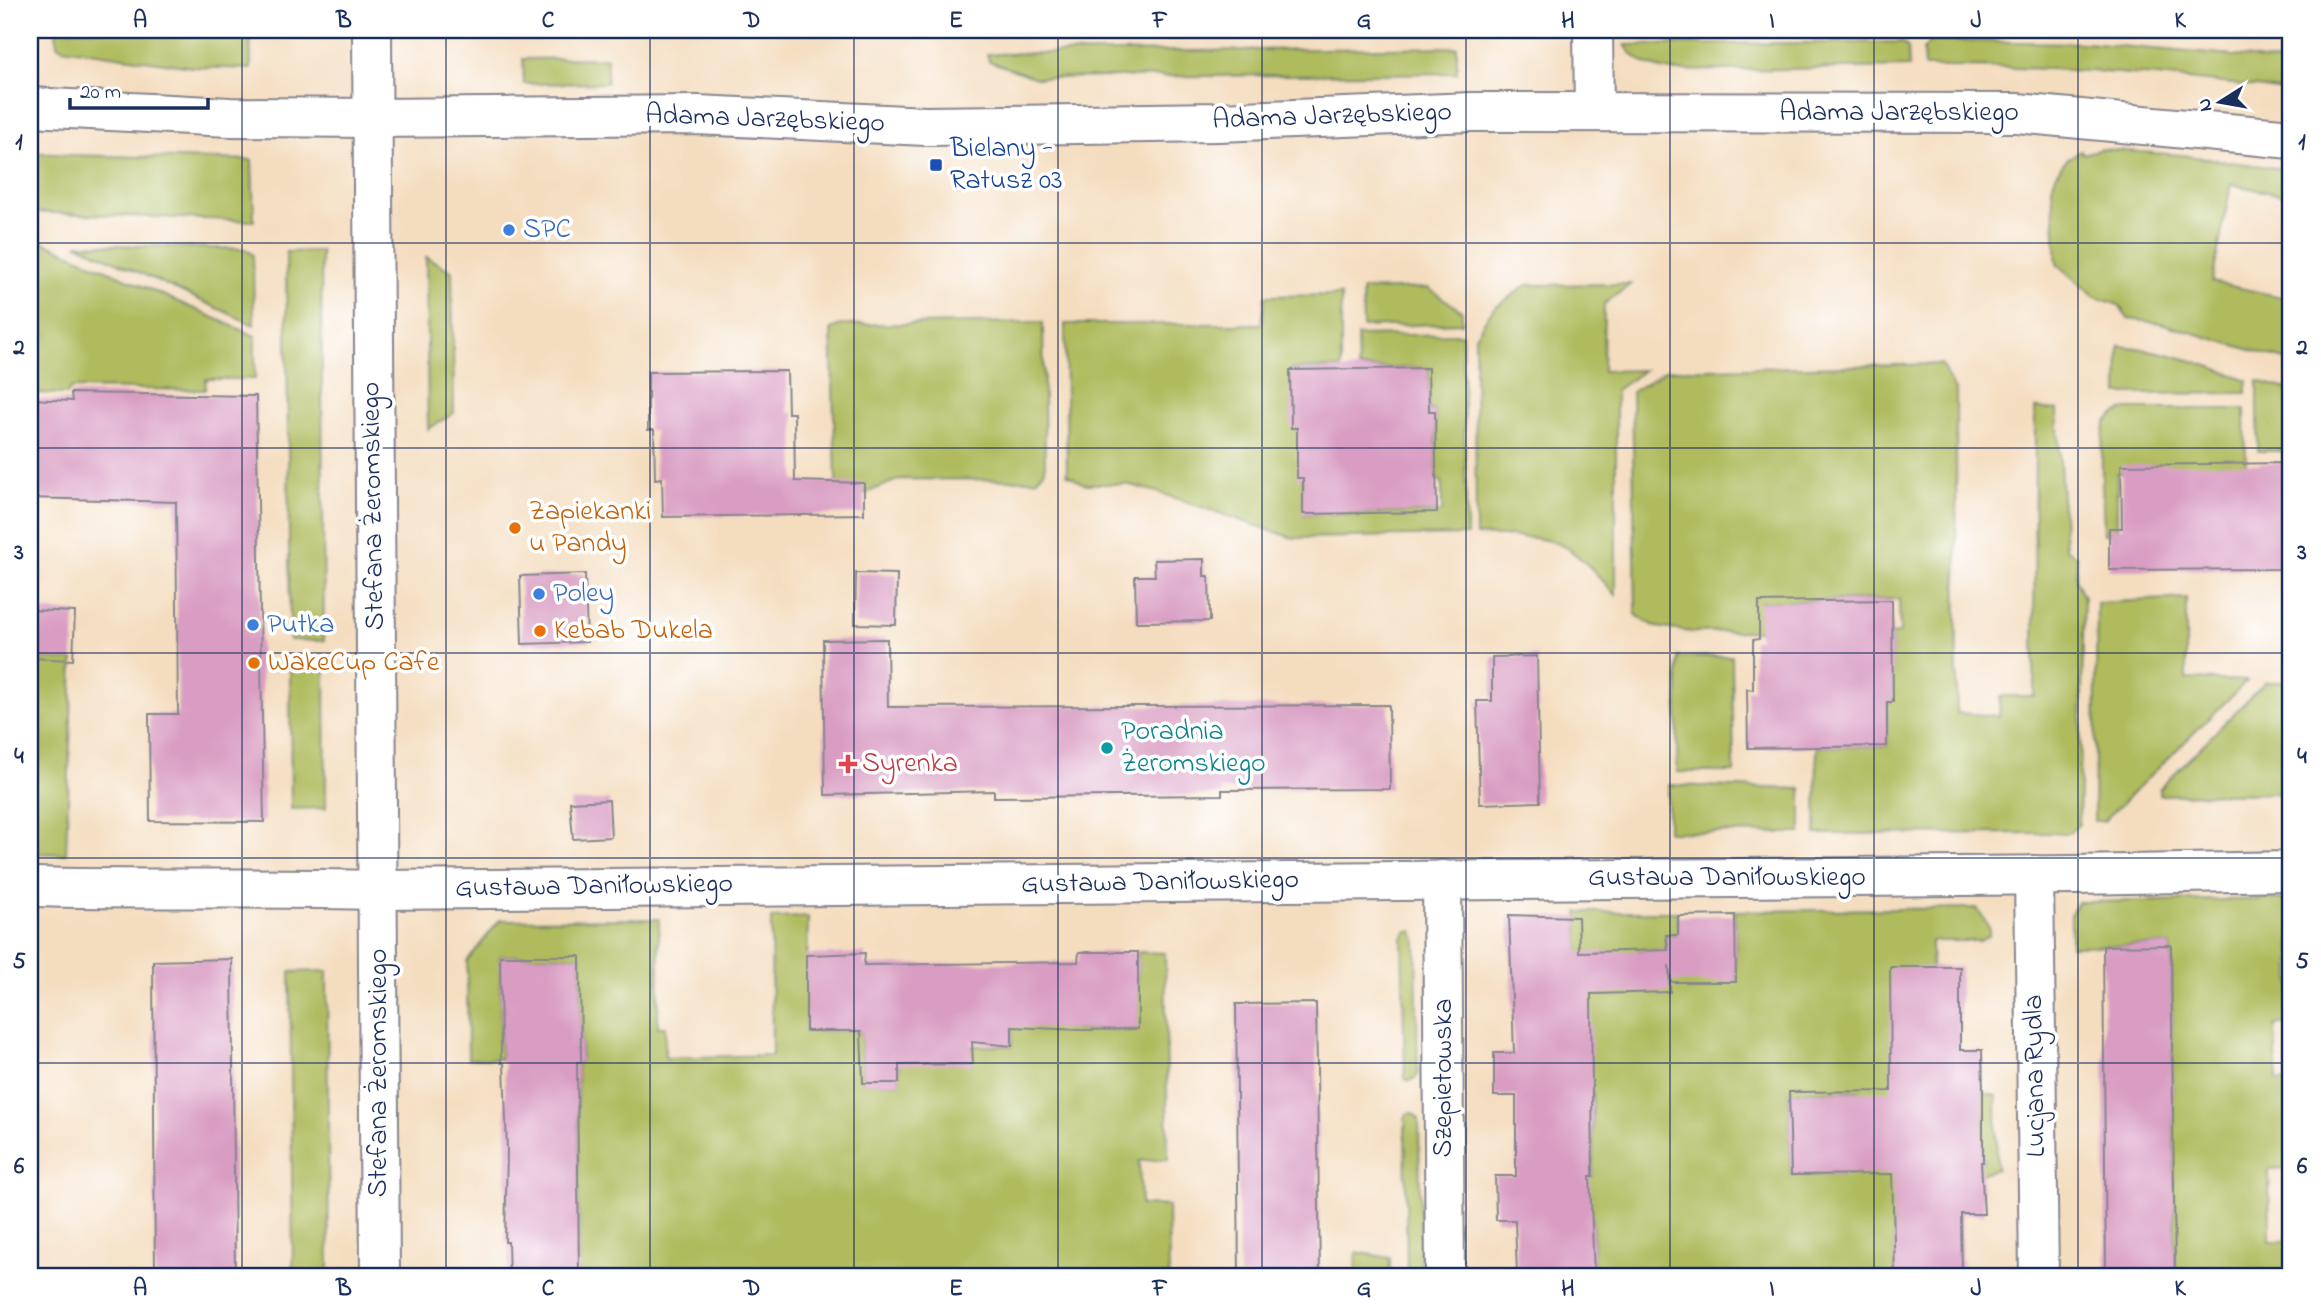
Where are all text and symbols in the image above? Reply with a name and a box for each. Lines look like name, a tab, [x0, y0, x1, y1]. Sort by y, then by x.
text: A	[133, 5, 147, 38]
text: B	[335, 5, 352, 38]
text: C	[542, 5, 555, 38]
text: D	[743, 5, 760, 38]
text: E	[949, 5, 963, 38]
text: F	[1152, 5, 1168, 38]
text: G	[1357, 5, 1371, 38]
text: H	[1561, 5, 1575, 38]
text: I	[1769, 5, 1775, 38]
text: J	[1970, 5, 1982, 38]
text: K	[2174, 5, 2186, 38]
scale bar	[70, 66, 208, 110]
north arrow	[2184, 66, 2254, 136]
text: 20 m	[80, 78, 121, 108]
street label: Adama Jarzębskiego	[1211, 92, 1453, 142]
street label: Adama Jarzębskiego	[1779, 93, 2019, 134]
street label: Adama Jarzębskiego	[644, 95, 886, 145]
text: N	[2191, 96, 2220, 114]
text: 1	[15, 127, 23, 160]
text: 1	[2298, 127, 2306, 160]
place label: Bielany - Ratusz 03	[949, 129, 1063, 202]
marker: Bielany - Ratusz 03	[928, 157, 944, 173]
place label: SPC	[523, 210, 571, 251]
marker: SPC	[501, 222, 517, 238]
text: 2	[12, 332, 25, 365]
text: 2	[2295, 332, 2308, 365]
street label: Stefana Żeromskiego	[351, 381, 397, 631]
place label: Zapiekanki u Pandy	[529, 492, 651, 565]
marker: Zapiekanki u Pandy	[507, 520, 523, 536]
text: 3	[13, 537, 24, 570]
text: 3	[2296, 537, 2307, 570]
place label: Poley	[553, 574, 614, 615]
marker: Poley	[531, 586, 547, 602]
place label: Putka	[267, 605, 334, 646]
place label: Kebab Dukela	[554, 611, 713, 652]
marker: Putka	[245, 617, 261, 633]
marker: Kebab Dukela	[532, 623, 548, 639]
place label: WakeCup Cafe	[268, 643, 440, 684]
marker: WakeCup Cafe	[246, 655, 262, 671]
place label: Poradnia Żeromskiego	[1121, 712, 1266, 785]
marker: Poradnia Żeromskiego	[1099, 740, 1115, 756]
text: 4	[14, 741, 24, 774]
text: 4	[2297, 741, 2307, 774]
place label: Syrenka	[862, 744, 958, 785]
marker: Syrenka	[840, 756, 856, 772]
street label: Gustawa Daniłowskiego	[1588, 858, 1866, 899]
street label: Gustawa Daniłowskiego	[1021, 860, 1299, 906]
street label: Gustawa Daniłowskiego	[455, 864, 733, 910]
text: 5	[12, 946, 26, 979]
text: 5	[2295, 946, 2309, 979]
street label: Stefana Żeromskiego	[359, 949, 400, 1197]
street label: Lucjana Rydla	[2014, 994, 2058, 1158]
street label: Szepietowska	[1424, 998, 1465, 1158]
text: 6	[14, 1151, 25, 1184]
text: 6	[2297, 1151, 2308, 1184]
text: A	[133, 1273, 147, 1306]
text: B	[335, 1273, 352, 1306]
text: C	[542, 1273, 555, 1306]
text: D	[743, 1273, 760, 1306]
text: E	[949, 1273, 963, 1306]
text: F	[1152, 1273, 1168, 1306]
text: G	[1357, 1273, 1371, 1306]
text: H	[1561, 1273, 1575, 1306]
text: I	[1769, 1273, 1775, 1306]
text: J	[1970, 1273, 1982, 1306]
text: K	[2174, 1273, 2186, 1306]

